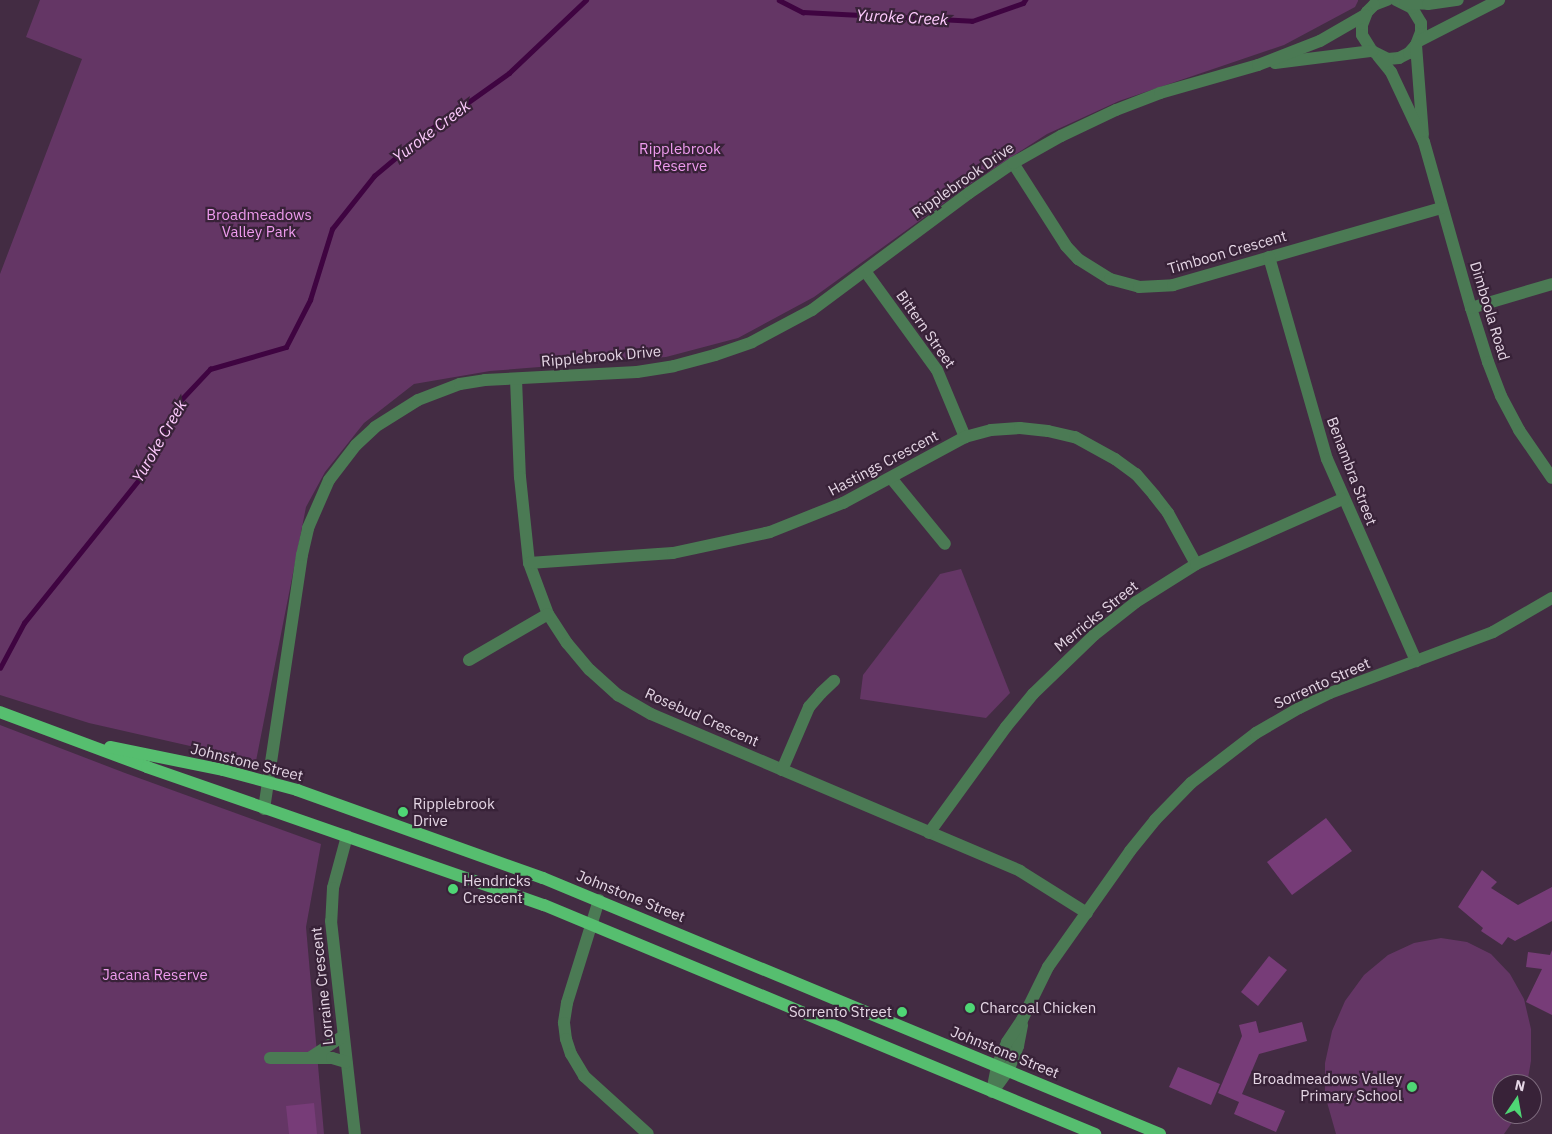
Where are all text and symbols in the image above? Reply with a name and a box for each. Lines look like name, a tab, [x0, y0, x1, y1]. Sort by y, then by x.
water label: Yuroke Creek	[855, 5, 949, 29]
water label: Yuroke Creek	[388, 96, 474, 166]
street label: Ripplebrook Drive	[909, 138, 1017, 222]
park label: Ripplebrook Reserve	[639, 139, 721, 174]
park label: Broadmeadows Valley Park	[206, 205, 312, 240]
street label: Timboon Crescent	[1166, 226, 1288, 278]
street label: Dimboola Road	[1466, 259, 1514, 363]
street label: Bittern Street	[893, 287, 959, 371]
street label: Ripplebrook Drive	[540, 342, 662, 370]
water label: Yuroke Creek	[128, 396, 190, 486]
street label: Benambra Street	[1323, 414, 1381, 528]
street label: Hastings Crescent	[825, 426, 941, 500]
street label: Merricks Street	[1051, 577, 1141, 655]
street label: Sorrento Street	[1271, 654, 1373, 712]
street label: Rosebud Crescent	[642, 684, 762, 750]
street label: Johnstone Street	[189, 739, 305, 785]
place label: Ripplebrook Drive	[413, 794, 495, 829]
marker: Ripplebrook Drive	[397, 806, 409, 818]
street label: Johnstone Street	[574, 866, 688, 926]
place label: Hendricks Crescent	[463, 871, 531, 906]
marker: Hendricks Crescent	[447, 883, 459, 895]
street label: Lorraine Crescent	[307, 926, 337, 1046]
park label: Jacana Reserve	[102, 966, 208, 984]
place label: Charcoal Chicken	[980, 999, 1096, 1017]
marker: Charcoal Chicken	[964, 1002, 976, 1014]
place label: Sorrento Street	[789, 1003, 892, 1021]
marker: Sorrento Street	[896, 1006, 908, 1018]
street label: Johnstone Street	[948, 1022, 1062, 1082]
place label: Broadmeadows Valley Primary School	[1253, 1069, 1402, 1104]
north arrow	[1492, 1074, 1542, 1124]
text: N	[1513, 1075, 1527, 1095]
marker: Broadmeadows Valley Primary School	[1406, 1081, 1418, 1093]

